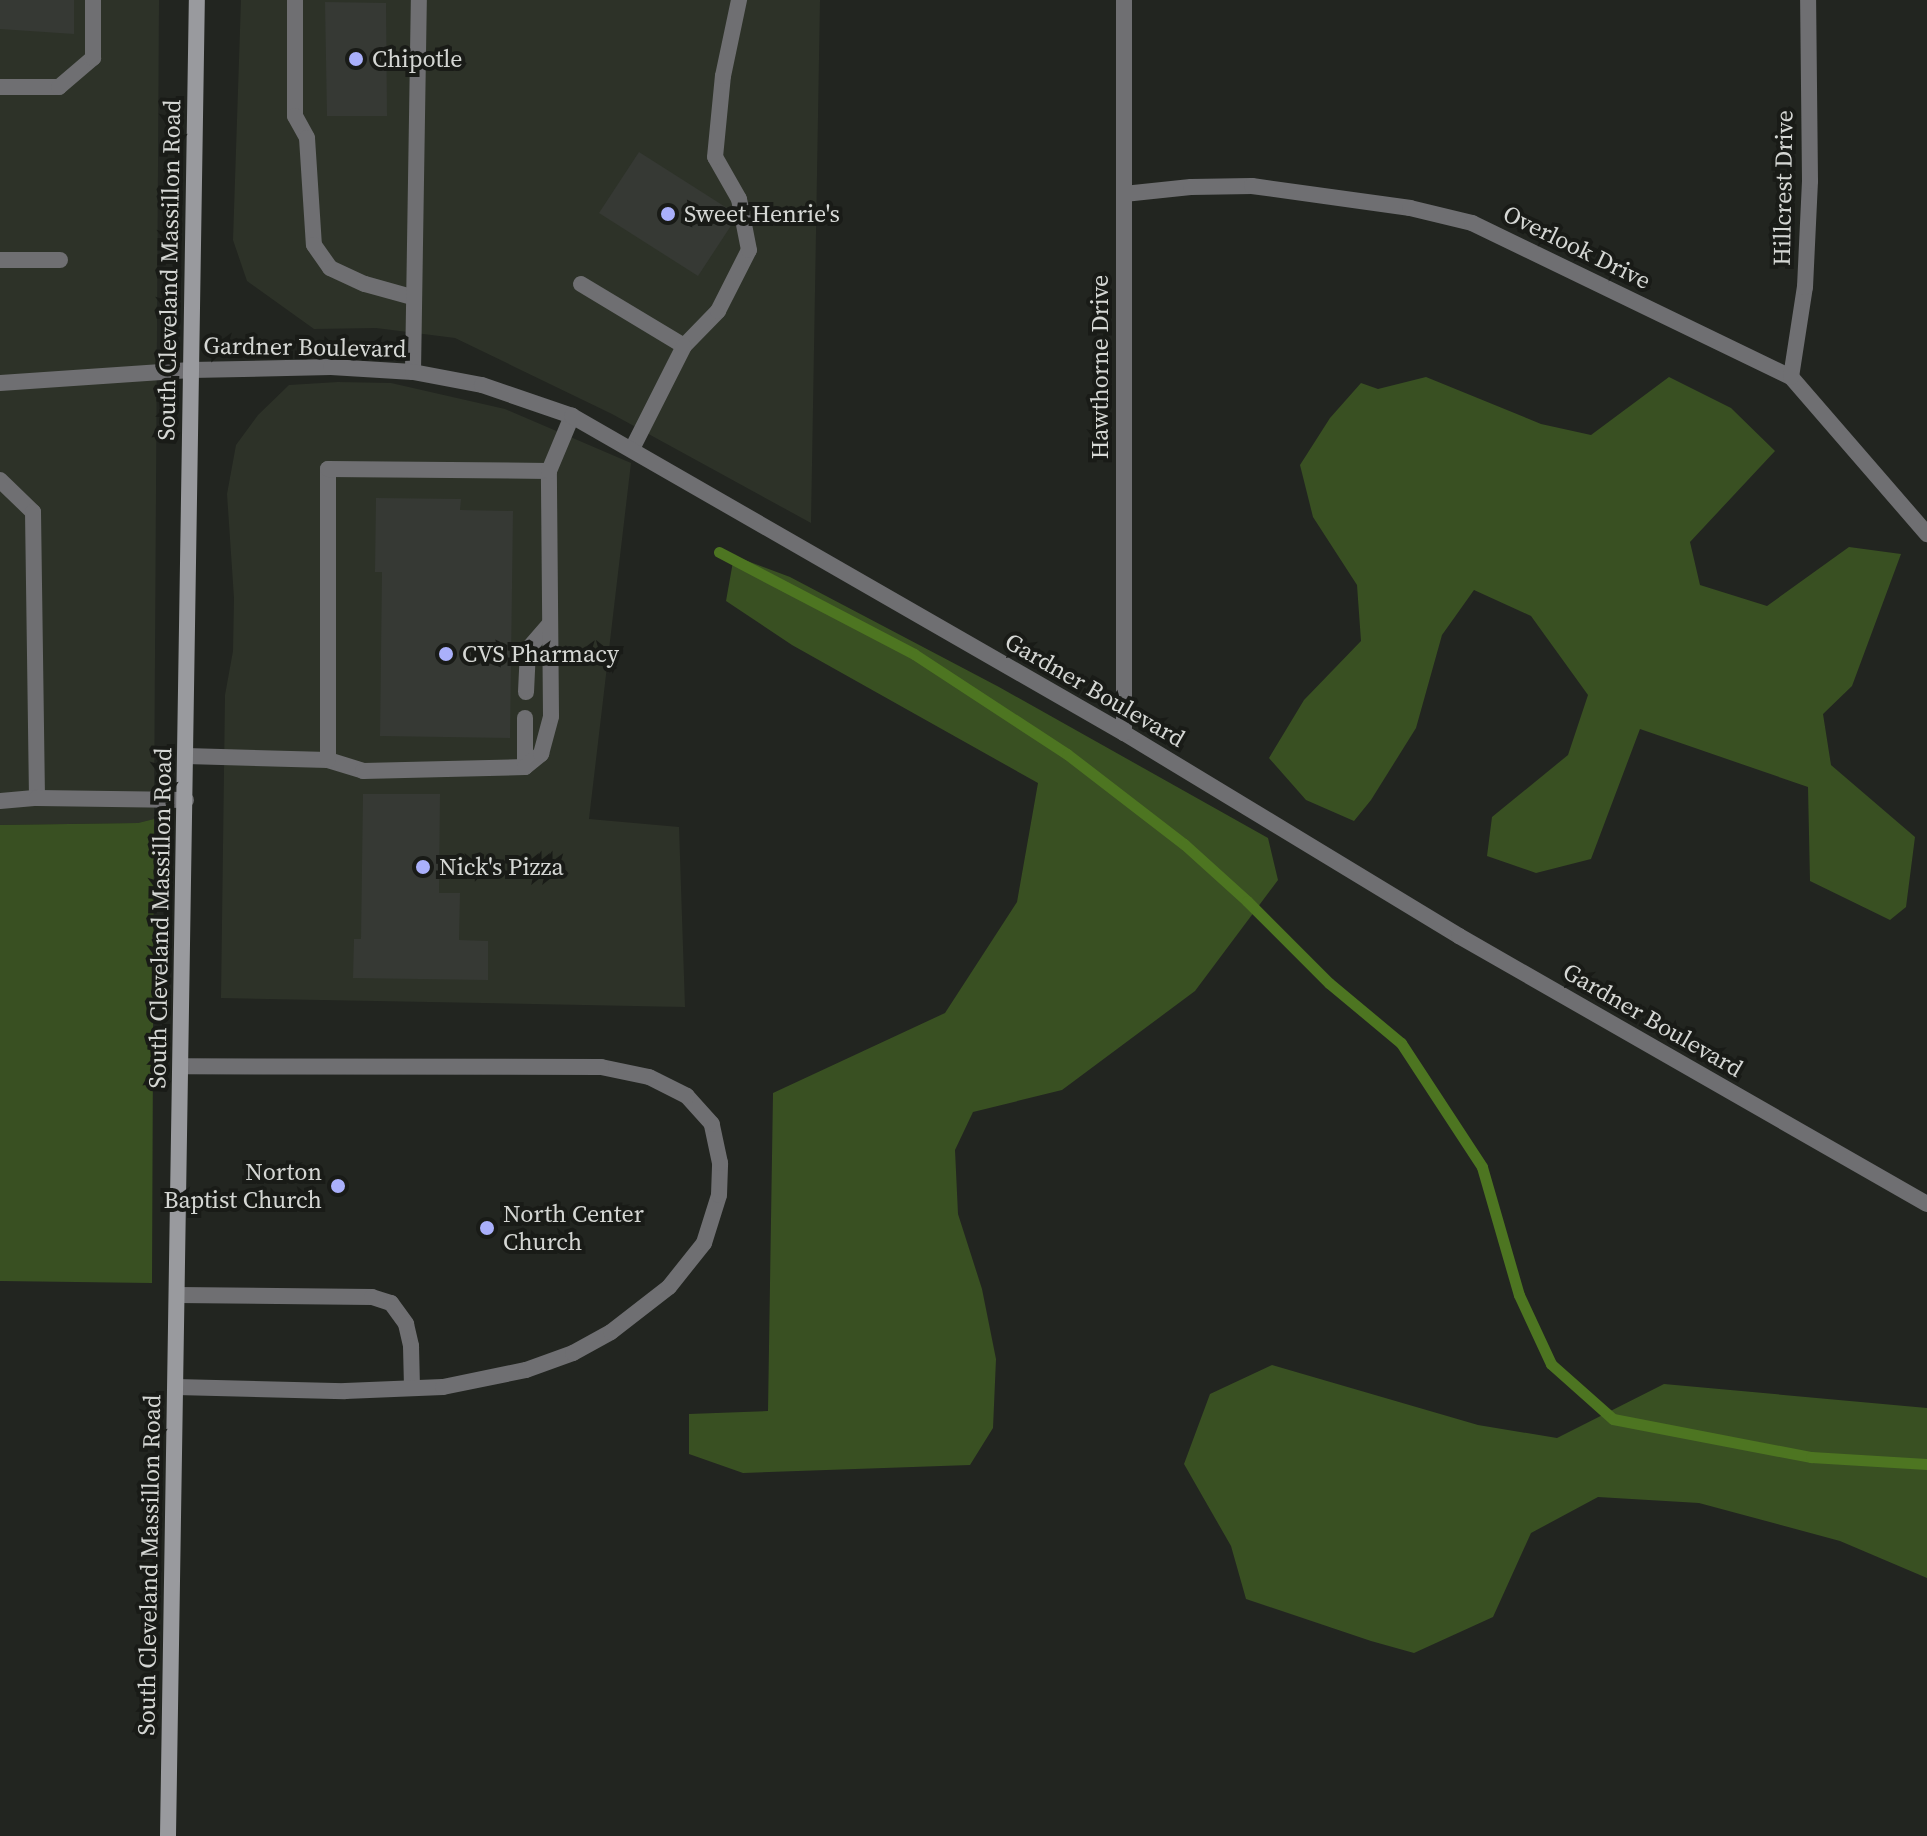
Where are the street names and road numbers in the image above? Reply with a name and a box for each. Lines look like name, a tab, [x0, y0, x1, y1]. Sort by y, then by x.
street label: South Cleveland Massillon Road	[152, 99, 186, 441]
street label: Hillcrest Drive	[1767, 110, 1799, 266]
street label: Overlook Drive	[1499, 199, 1655, 295]
street label: Hawthorne Drive	[1086, 275, 1114, 459]
street label: Gardner Boulevard	[203, 331, 407, 363]
street label: Gardner Boulevard	[1000, 627, 1190, 753]
street label: South Cleveland Massillon Road	[143, 747, 177, 1089]
street label: Gardner Boulevard	[1558, 957, 1748, 1083]
street label: South Cleveland Massillon Road	[132, 1394, 166, 1736]

